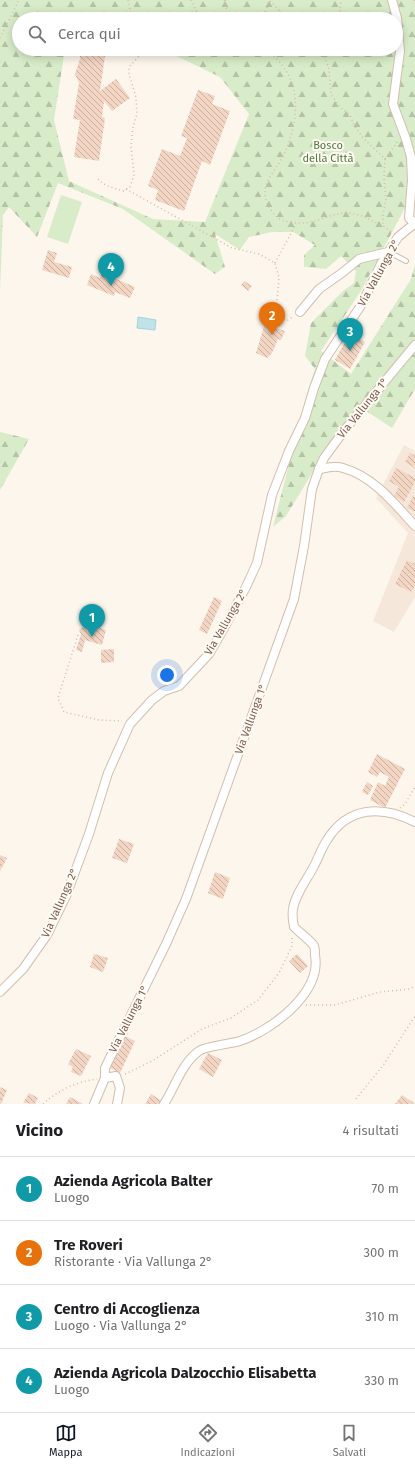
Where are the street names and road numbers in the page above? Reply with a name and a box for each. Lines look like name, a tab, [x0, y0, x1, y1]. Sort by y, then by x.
street label: Via Vallunga 2°	[355, 237, 403, 309]
street label: Via Vallunga 1°	[335, 375, 391, 441]
street label: Via Vallunga 2°	[202, 586, 250, 658]
street label: Via Vallunga 1°	[232, 682, 270, 756]
street label: Via Vallunga 2°	[39, 866, 81, 940]
street label: Via Vallunga 1°	[106, 983, 152, 1055]

